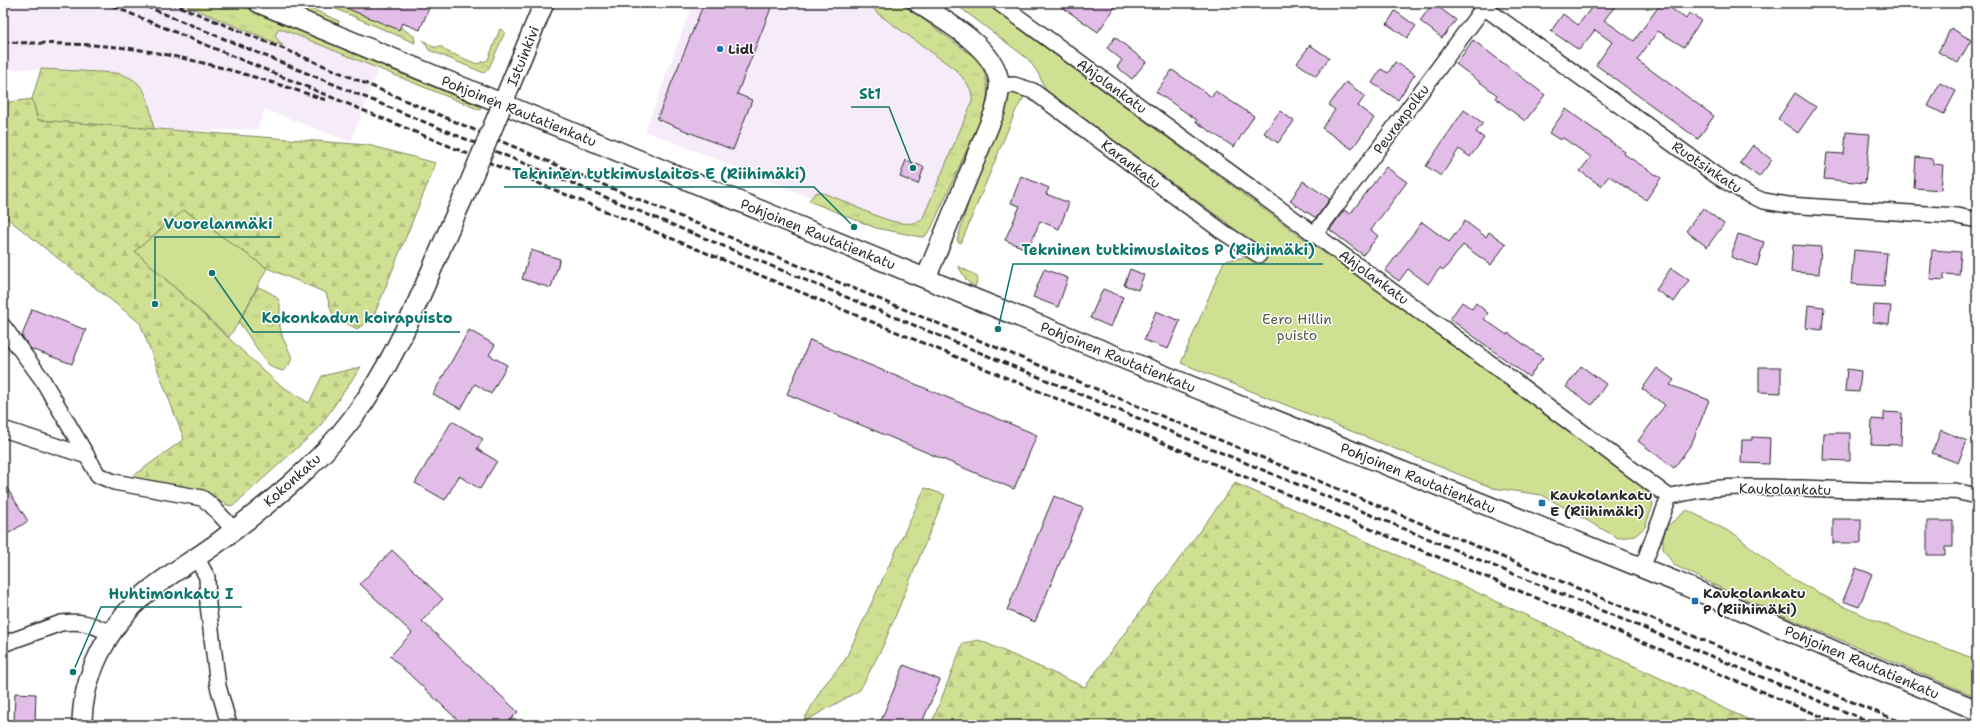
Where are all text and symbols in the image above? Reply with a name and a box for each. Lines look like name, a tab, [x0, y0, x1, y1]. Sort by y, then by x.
street label: Istuinkivi	[503, 23, 543, 89]
place label: Lidl	[728, 40, 754, 58]
marker: Lidl	[715, 44, 725, 54]
street label: Ahjolankatu	[1073, 55, 1151, 117]
street label: Pohjoinen Rautatienkatu	[439, 72, 599, 150]
callout: St1	[851, 80, 889, 107]
street label: Peuranpolku	[1369, 81, 1433, 157]
text: St1	[859, 84, 881, 104]
street label: Karankatu	[1098, 136, 1164, 192]
street label: Ruotsinkatu	[1668, 137, 1746, 197]
callout: Tekninen tutkimuslaitos E (Riihimäki)	[504, 160, 814, 187]
text: Tekninen tutkimuslaitos E (Riihimäki)	[512, 164, 806, 184]
street label: Pohjoinen Rautatienkatu	[738, 195, 898, 273]
callout: Vuorelanmäki	[155, 210, 280, 237]
text: Vuorelanmäki	[164, 214, 272, 234]
callout: Tekninen tutkimuslaitos P (Riihimäki)	[1013, 237, 1323, 264]
text: Tekninen tutkimuslaitos P (Riihimäki)	[1021, 240, 1315, 260]
street label: Ahjolankatu	[1335, 246, 1413, 308]
callout: Kokonkadun koirapuisto	[253, 305, 460, 332]
text: Kokonkadun koirapuisto	[261, 308, 453, 328]
park label: Eero Hillin puisto	[1262, 310, 1332, 344]
street label: Pohjoinen Rautatienkatu	[1038, 318, 1198, 396]
street label: Pohjoinen Rautatienkatu	[1338, 439, 1498, 517]
street label: Kokonkatu	[260, 449, 324, 511]
street label: Kaukolankatu	[1739, 479, 1831, 499]
place label: Kaukolankatu E (Riihimäki)	[1550, 486, 1653, 520]
marker: Kaukolankatu E (Riihimäki)	[1537, 498, 1547, 508]
callout: Huhtimonkatu I	[101, 580, 242, 607]
text: Huhtimonkatu I	[109, 584, 233, 604]
place label: Kaukolankatu P (Riihimäki)	[1703, 584, 1806, 618]
marker: Kaukolankatu P (Riihimäki)	[1690, 596, 1700, 606]
street label: Pohjoinen Rautatienkatu	[1782, 621, 1942, 703]

